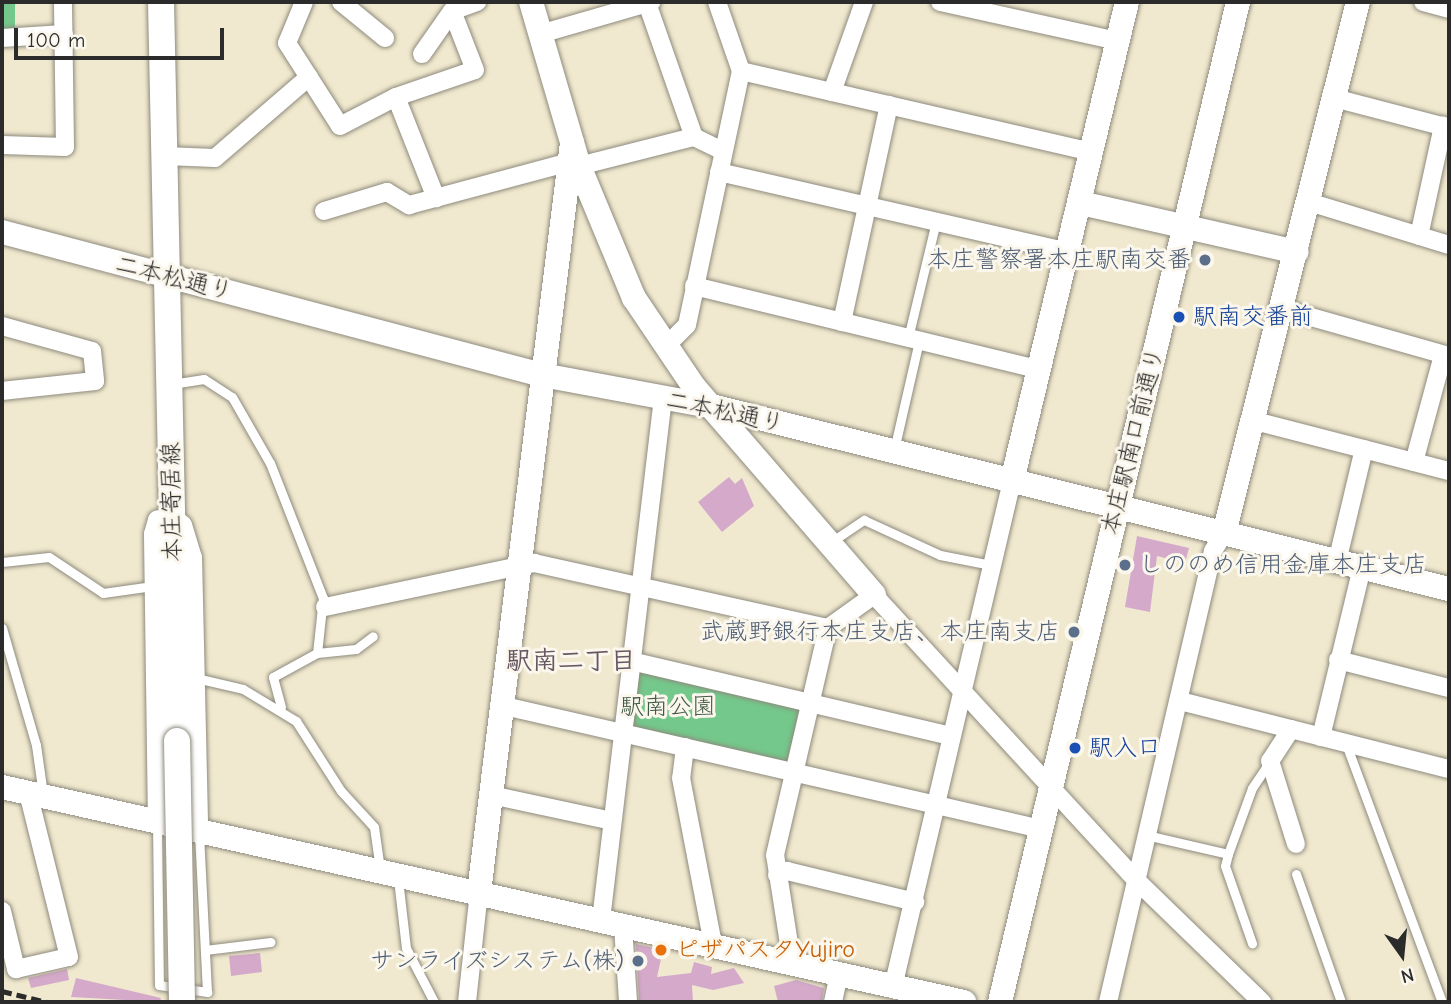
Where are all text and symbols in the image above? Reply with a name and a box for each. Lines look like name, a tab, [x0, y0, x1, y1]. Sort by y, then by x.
scale bar	[18, 14, 228, 58]
text: 100 m	[27, 28, 85, 52]
place label: 本庄警察署本庄駅南交番	[927, 246, 1191, 274]
street label: 二本松通り	[112, 250, 236, 306]
marker: 本庄警察署本庄駅南交番	[1197, 252, 1213, 268]
place label: 駅南交番前	[1193, 303, 1313, 331]
marker: 駅南交番前	[1171, 309, 1187, 325]
street label: 本庄駅南口前通り	[1096, 344, 1170, 538]
street label: 二本松通り	[663, 385, 787, 439]
street label: 本庄寄居線	[157, 442, 187, 562]
place label: しののめ信用金庫本庄支店	[1139, 551, 1427, 579]
marker: しののめ信用金庫本庄支店	[1117, 557, 1133, 573]
place label: 武蔵野銀行本庄支店、本庄南支店	[700, 618, 1060, 646]
marker: 武蔵野銀行本庄支店、本庄南支店	[1066, 624, 1082, 640]
district label: 駅南二丁目	[506, 646, 636, 678]
park label: 駅南公園	[620, 693, 716, 721]
place label: 駅入口	[1089, 734, 1161, 762]
marker: 駅入口	[1067, 740, 1083, 756]
north arrow	[1367, 920, 1437, 990]
place label: ピザパスタYujiro	[675, 936, 854, 964]
marker: ピザパスタYujiro	[653, 942, 669, 958]
place label: サンライズシステム(株)	[367, 947, 624, 975]
marker: サンライズシステム(株)	[630, 953, 646, 969]
text: N	[1399, 963, 1416, 988]

